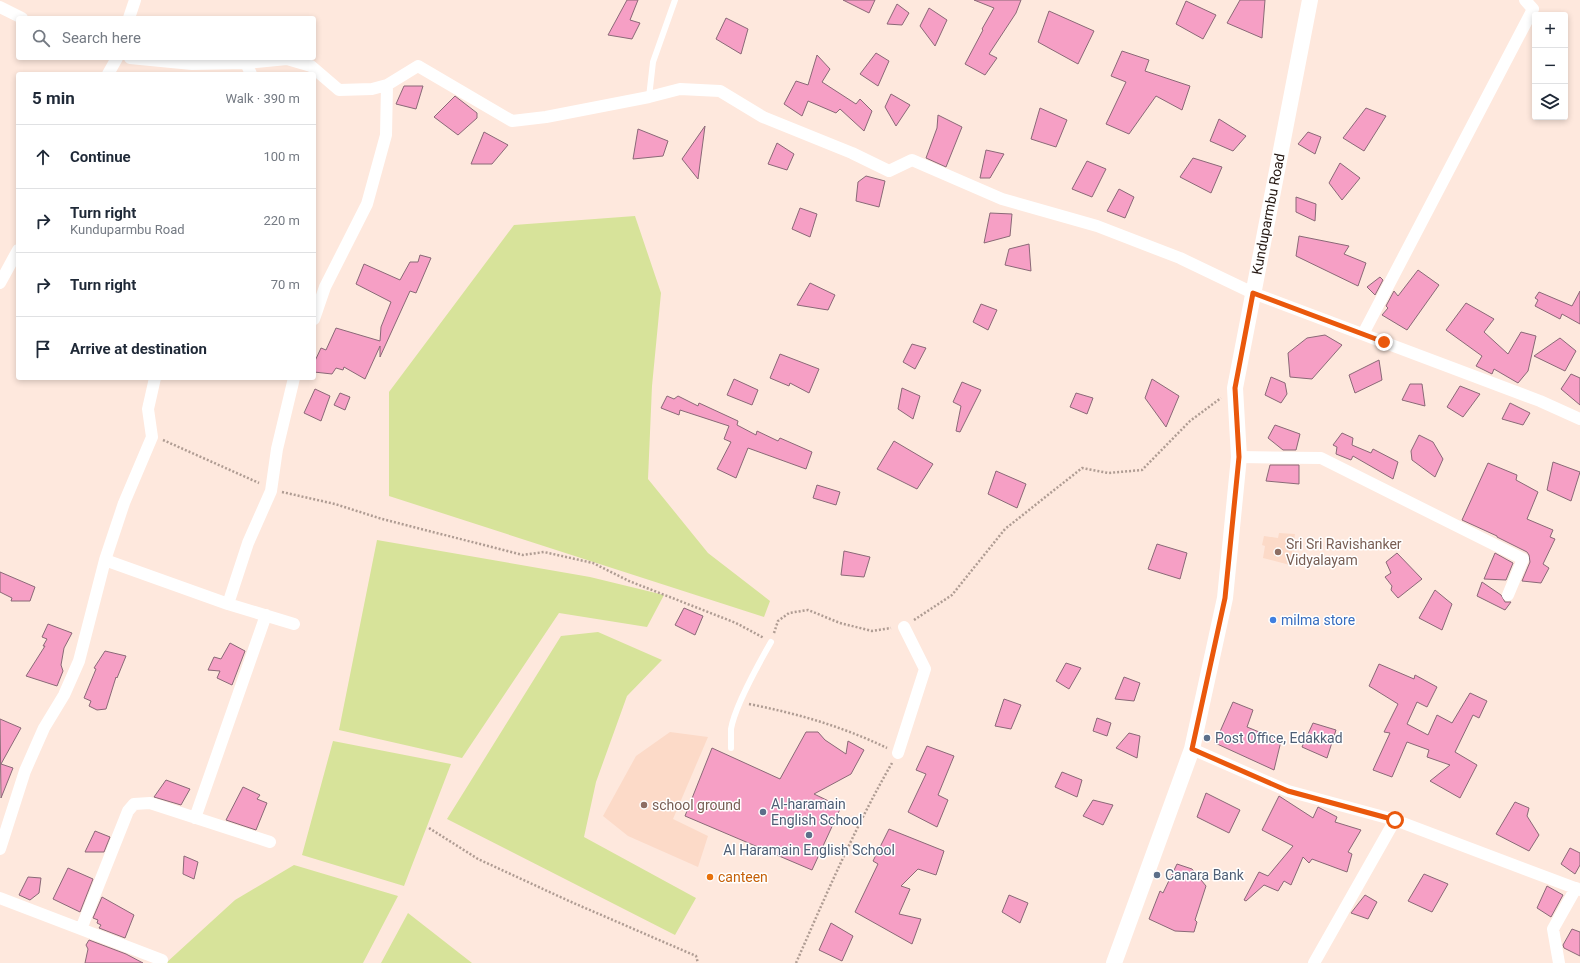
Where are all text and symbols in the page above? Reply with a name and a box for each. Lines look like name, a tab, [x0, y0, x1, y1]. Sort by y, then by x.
map controls	[1532, 12, 1568, 120]
button: +	[1532, 12, 1568, 48]
search box	[16, 16, 316, 60]
icon: search	[30, 27, 52, 49]
text: Search here	[62, 29, 141, 47]
button: −	[1532, 48, 1568, 84]
button: layers	[1532, 84, 1568, 120]
text: 5 min	[32, 88, 75, 108]
text: Walk · 390 m	[225, 91, 300, 106]
icon: ahead	[32, 146, 54, 168]
text: Continue	[70, 148, 131, 166]
text: 100 m	[263, 149, 300, 164]
street label: Kunduparmbu Road	[1248, 152, 1288, 276]
text: Turn right	[70, 204, 136, 222]
icon: right	[32, 210, 54, 232]
text: 220 m	[263, 213, 300, 228]
text: Kunduparmbu Road	[70, 222, 185, 237]
icon: right	[32, 274, 54, 296]
text: Turn right	[70, 276, 136, 294]
text: 70 m	[271, 277, 300, 292]
route end	[1375, 333, 1393, 351]
icon: arrive	[32, 338, 54, 360]
text: Arrive at destination	[70, 340, 207, 358]
place label: Sri Sri Ravishanker Vidyalayam	[1286, 536, 1402, 568]
marker: Sri Sri Ravishanker Vidyalayam	[1273, 547, 1283, 557]
place label: milma store	[1281, 612, 1355, 628]
marker: milma store	[1268, 615, 1278, 625]
place label: Post Office, Edakkad	[1215, 730, 1343, 746]
marker: Post Office, Edakkad	[1202, 733, 1212, 743]
place label: Al-haramain English School	[771, 796, 863, 828]
place label: school ground	[652, 797, 741, 813]
marker: school ground	[639, 800, 649, 810]
marker: Al-haramain English School	[758, 807, 768, 817]
route start	[1386, 811, 1404, 829]
marker: Al Haramain English School	[804, 830, 814, 840]
place label: Al Haramain English School	[723, 842, 895, 858]
place label: Canara Bank	[1165, 867, 1245, 883]
place label: canteen	[718, 869, 768, 885]
marker: Canara Bank	[1152, 870, 1162, 880]
marker: canteen	[705, 872, 715, 882]

